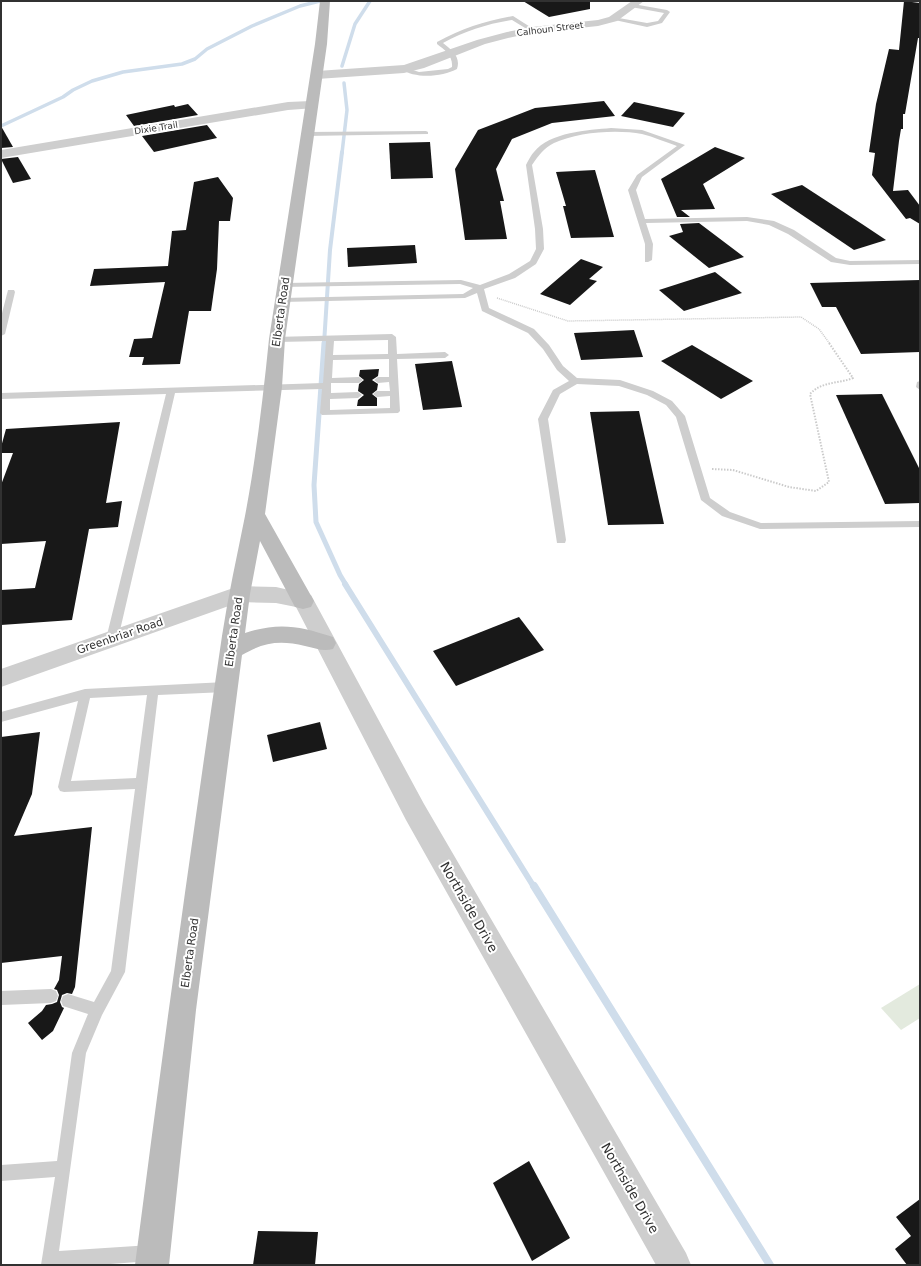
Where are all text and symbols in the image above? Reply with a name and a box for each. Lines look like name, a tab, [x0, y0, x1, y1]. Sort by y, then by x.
street label: Calhoun Street	[516, 20, 584, 38]
street label: Dixie Trail	[133, 120, 179, 136]
street label: Elberta Road	[270, 276, 292, 348]
street label: Elberta Road	[223, 596, 245, 668]
street label: Greenbriar Road	[75, 615, 165, 657]
street label: Northside Drive	[437, 859, 501, 955]
street label: Elberta Road	[179, 917, 201, 989]
street label: Northside Drive	[598, 1140, 662, 1236]

